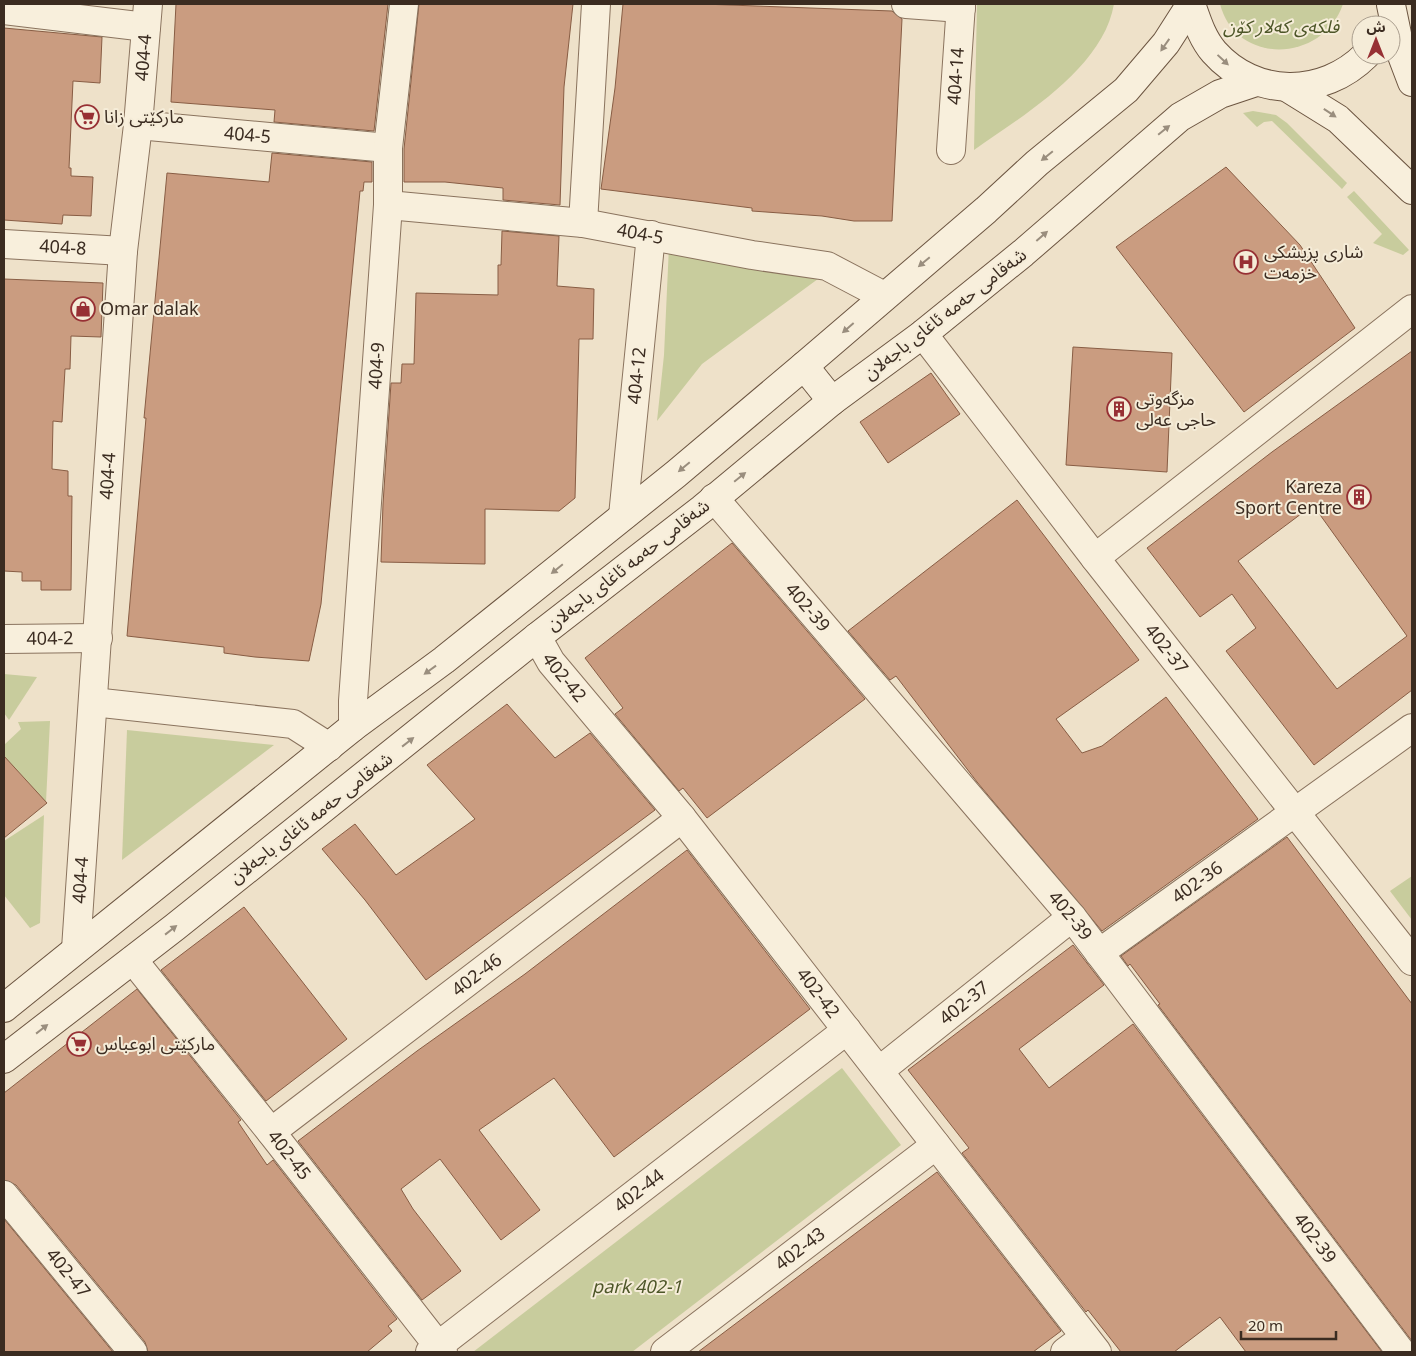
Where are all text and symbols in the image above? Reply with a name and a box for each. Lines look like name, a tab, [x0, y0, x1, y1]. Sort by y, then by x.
park label: فلکەی کەلار کۆن	[1223, 8, 1340, 46]
text: ش	[1366, 13, 1386, 42]
north arrow	[1351, 15, 1401, 65]
street label: 404-4	[123, 33, 164, 83]
one-way arrow	[1160, 38, 1170, 52]
street label: 404-14	[935, 46, 977, 106]
one-way arrow	[1217, 54, 1229, 66]
place label: مارکێتی زانا	[104, 98, 184, 136]
supermarket icon: مارکێتی زانا	[74, 104, 100, 130]
one-way arrow	[1323, 108, 1336, 118]
street label: 404-5	[222, 114, 273, 156]
one-way arrow	[1158, 124, 1171, 135]
one-way arrow	[1041, 150, 1054, 161]
street label: 404-5	[614, 211, 667, 257]
street label: 404-8	[38, 227, 87, 268]
one-way arrow	[1035, 231, 1048, 242]
place label: شاری پزیشکی خزمەت	[1264, 233, 1363, 292]
street label: شەقامی حەمە ئاغای باجەلان	[854, 237, 1036, 391]
hospital icon: شاری پزیشکی خزمەت	[1233, 249, 1259, 275]
one-way arrow	[918, 257, 931, 268]
place label: Omar dalak	[100, 290, 199, 328]
shop icon: Omar dalak	[70, 296, 96, 322]
one-way arrow	[842, 322, 854, 334]
street label: 404-9	[356, 341, 397, 391]
street label: 404-12	[615, 345, 659, 406]
place label: مزگەوتی حاجی عەلی	[1136, 380, 1216, 439]
building icon: مزگەوتی حاجی عەلی	[1106, 396, 1132, 422]
street label: 404-4	[87, 451, 128, 501]
one-way arrow	[678, 462, 691, 473]
place label: Kareza Sport Centre	[1235, 468, 1342, 527]
one-way arrow	[733, 471, 746, 482]
building icon: Kareza Sport Centre	[1346, 484, 1372, 510]
street label: شەقامی حەمە ئاغای باجەلان	[537, 488, 719, 642]
one-way arrow	[551, 563, 564, 574]
street label: 402-39	[774, 573, 841, 642]
street label: 402-37	[1134, 615, 1199, 683]
street label: 404-2	[26, 619, 74, 658]
street label: 402-42	[530, 645, 597, 712]
one-way arrow	[424, 665, 437, 676]
one-way arrow	[401, 736, 414, 747]
street label: شەقامی حەمە ئاغای باجەلان	[220, 741, 402, 895]
street label: 402-36	[1163, 850, 1232, 915]
street label: 404-4	[60, 855, 101, 905]
street label: 402-39	[1038, 881, 1103, 950]
one-way arrow	[164, 924, 177, 935]
street label: 402-46	[443, 942, 511, 1007]
street label: 402-42	[785, 959, 851, 1027]
street label: 402-37	[930, 970, 998, 1036]
one-way arrow	[35, 1024, 48, 1035]
place label: مارکێتی ابوعباس	[96, 1025, 215, 1063]
supermarket icon: مارکێتی ابوعباس	[66, 1031, 92, 1057]
street label: 402-45	[257, 1121, 322, 1189]
street label: 402-44	[605, 1158, 673, 1223]
street label: 402-39	[1283, 1204, 1347, 1273]
street label: 402-43	[766, 1216, 834, 1281]
street label: 402-47	[35, 1239, 101, 1307]
park label: park 402-1	[592, 1268, 682, 1306]
scale bar	[1241, 1308, 1336, 1340]
text: 20 m	[1248, 1310, 1283, 1342]

